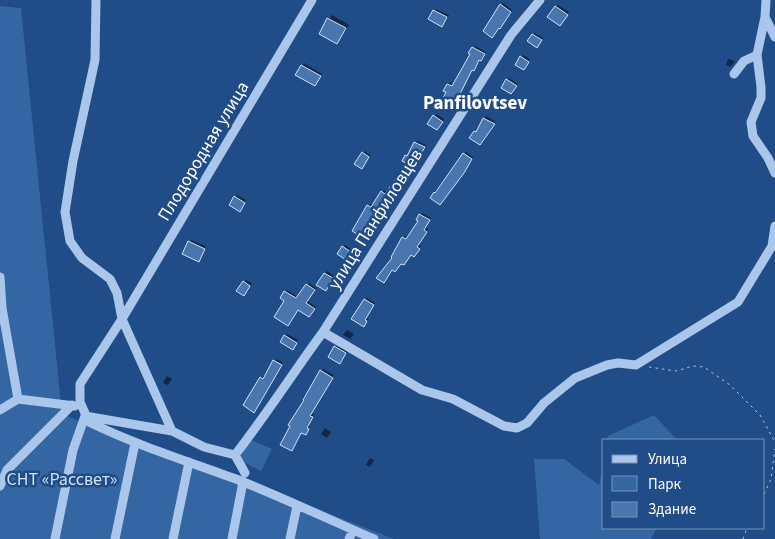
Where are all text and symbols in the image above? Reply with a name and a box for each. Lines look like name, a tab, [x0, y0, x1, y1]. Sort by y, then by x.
street label: Плодородная улица	[152, 77, 255, 226]
district label: Panfilovtsev	[423, 90, 527, 117]
street label: улица Панфиловцев	[322, 144, 429, 294]
legend	[602, 439, 765, 529]
text: Улица	[648, 449, 687, 470]
park label: СНТ «Рассвет»	[6, 467, 118, 492]
text: Парк	[648, 474, 682, 495]
text: Здание	[648, 499, 696, 520]

